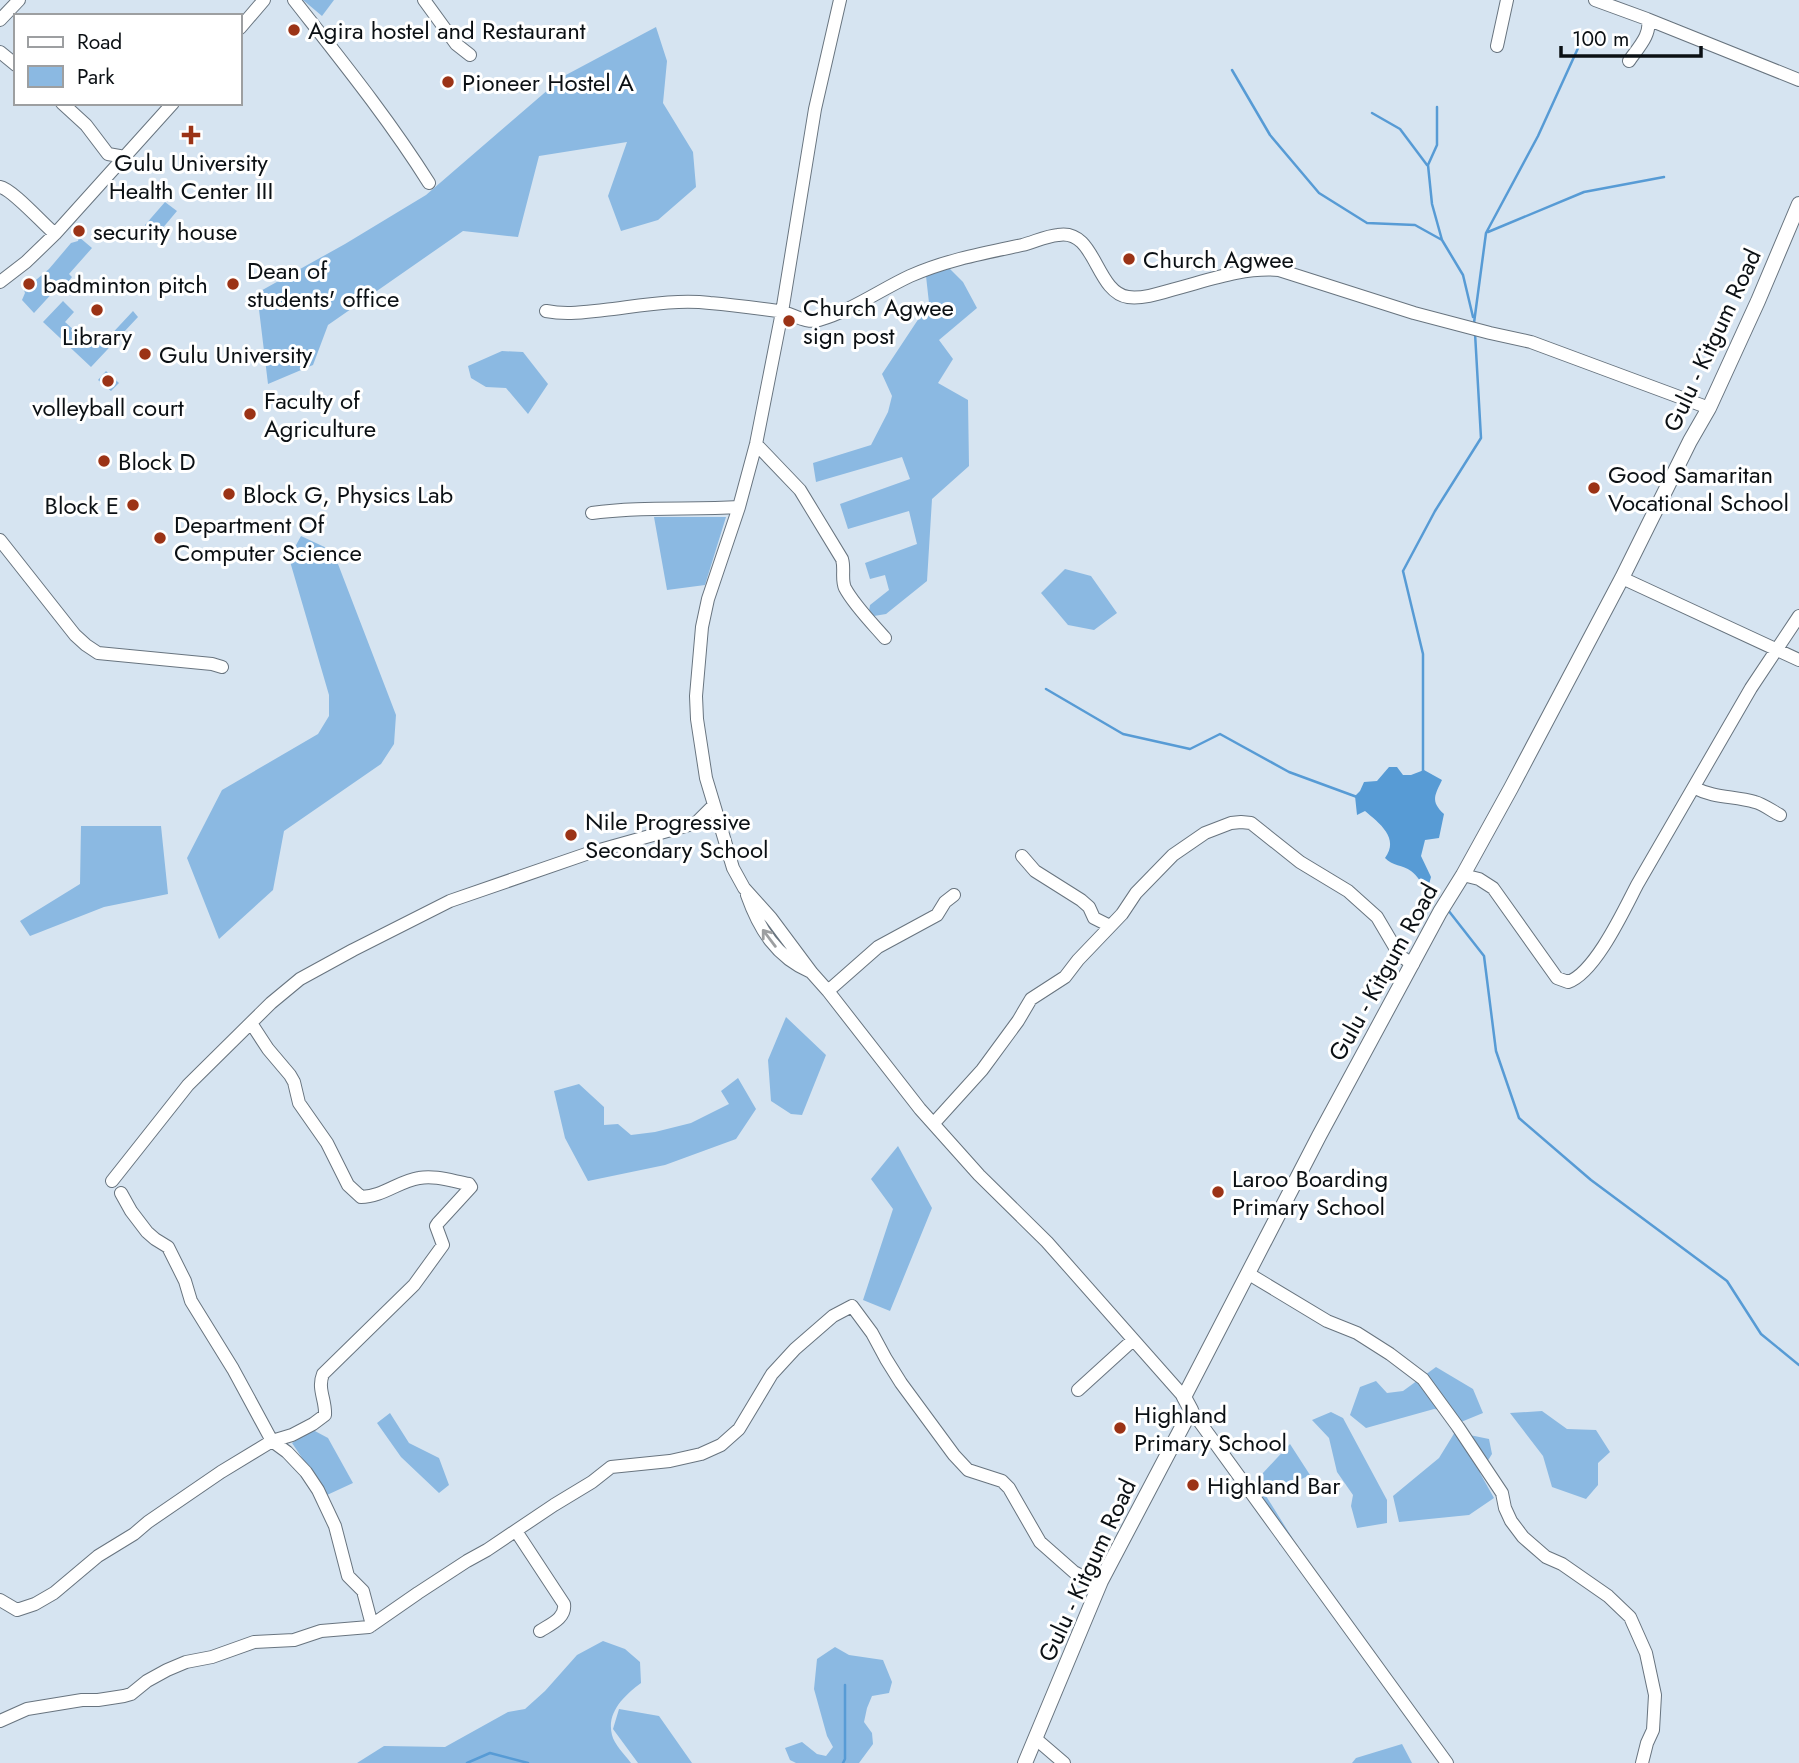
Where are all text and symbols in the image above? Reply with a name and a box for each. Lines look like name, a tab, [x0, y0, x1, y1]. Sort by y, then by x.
place label: Agira hostel and Restaurant	[308, 13, 586, 48]
legend	[14, 14, 242, 105]
scale bar	[1561, 14, 1701, 58]
marker: Agira hostel and Restaurant	[286, 22, 302, 38]
text: 100 m	[1572, 24, 1629, 54]
text: Road	[77, 27, 122, 57]
text: Park	[77, 62, 115, 92]
place label: Pioneer Hostel A	[462, 65, 634, 100]
marker: Pioneer Hostel A	[440, 74, 456, 90]
marker: Gulu University Health Center III	[181, 125, 201, 145]
place label: Gulu University Health Center III	[109, 145, 273, 208]
place label: security house	[93, 214, 237, 249]
marker: security house	[71, 223, 87, 239]
place label: Church Agwee	[1143, 242, 1294, 277]
street label: Gulu - Kitgum Road	[1654, 243, 1770, 437]
marker: Church Agwee	[1121, 251, 1137, 267]
place label: Dean of students' office	[247, 253, 399, 316]
place label: badminton pitch	[43, 267, 208, 302]
marker: badminton pitch	[21, 276, 37, 292]
marker: Dean of students' office	[225, 276, 241, 292]
place label: Church Agwee sign post	[803, 290, 954, 353]
marker: Library	[89, 302, 105, 318]
marker: Church Agwee sign post	[781, 313, 797, 329]
place label: Library	[62, 319, 132, 354]
place label: Gulu University	[159, 337, 313, 372]
marker: Gulu University	[137, 346, 153, 362]
marker: volleyball court	[100, 373, 116, 389]
place label: Faculty of Agriculture	[264, 383, 376, 446]
place label: volleyball court	[32, 390, 184, 425]
marker: Faculty of Agriculture	[242, 406, 258, 422]
place label: Block D	[118, 444, 196, 479]
marker: Block D	[96, 453, 112, 469]
place label: Good Samaritan Vocational School	[1608, 457, 1789, 520]
place label: Block G, Physics Lab	[243, 477, 453, 512]
marker: Good Samaritan Vocational School	[1586, 480, 1602, 496]
marker: Block G, Physics Lab	[221, 486, 237, 502]
place label: Block E	[45, 488, 119, 523]
marker: Block E	[125, 497, 141, 513]
place label: Department Of Computer Science	[174, 507, 362, 570]
marker: Department Of Computer Science	[152, 530, 168, 546]
place label: Nile Progressive Secondary School	[585, 804, 769, 867]
marker: Nile Progressive Secondary School	[563, 827, 579, 843]
street label: Gulu - Kitgum Road	[1320, 877, 1446, 1067]
one-way arrow	[762, 929, 776, 948]
place label: Laroo Boarding Primary School	[1232, 1161, 1388, 1224]
marker: Laroo Boarding Primary School	[1210, 1184, 1226, 1200]
place label: Highland Primary School	[1134, 1397, 1287, 1460]
marker: Highland Primary School	[1112, 1420, 1128, 1436]
place label: Highland Bar	[1207, 1468, 1341, 1503]
street label: Gulu - Kitgum Road	[1029, 1473, 1145, 1667]
marker: Highland Bar	[1185, 1477, 1201, 1493]

